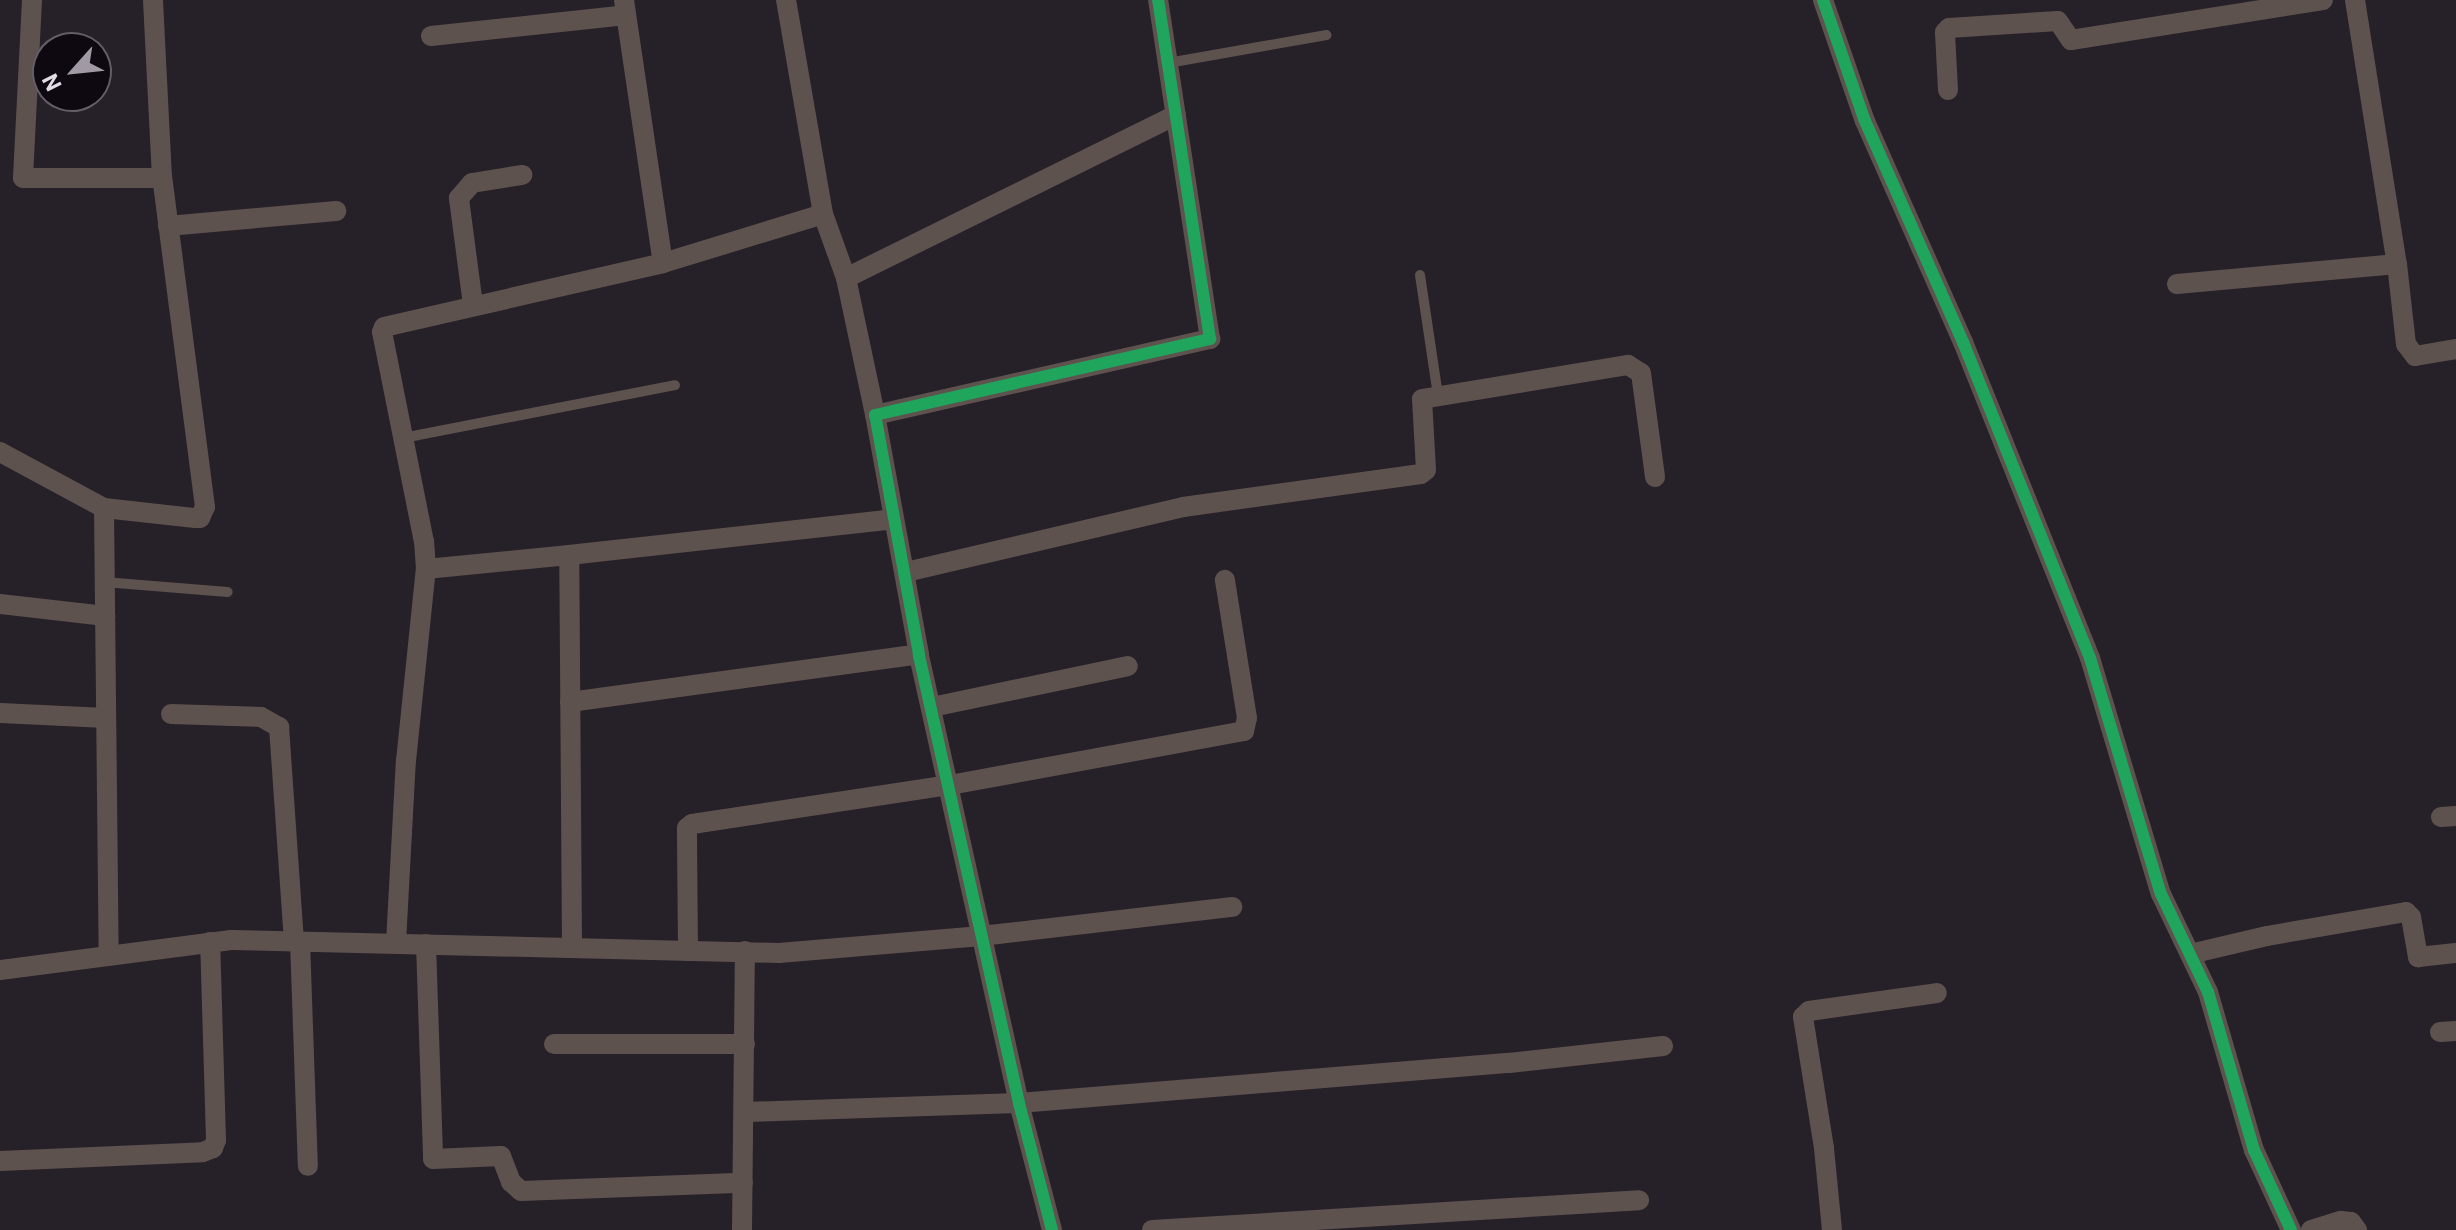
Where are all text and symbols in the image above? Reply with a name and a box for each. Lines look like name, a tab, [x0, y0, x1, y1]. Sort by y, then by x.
north arrow	[32, 32, 112, 112]
text: N	[37, 70, 67, 95]

